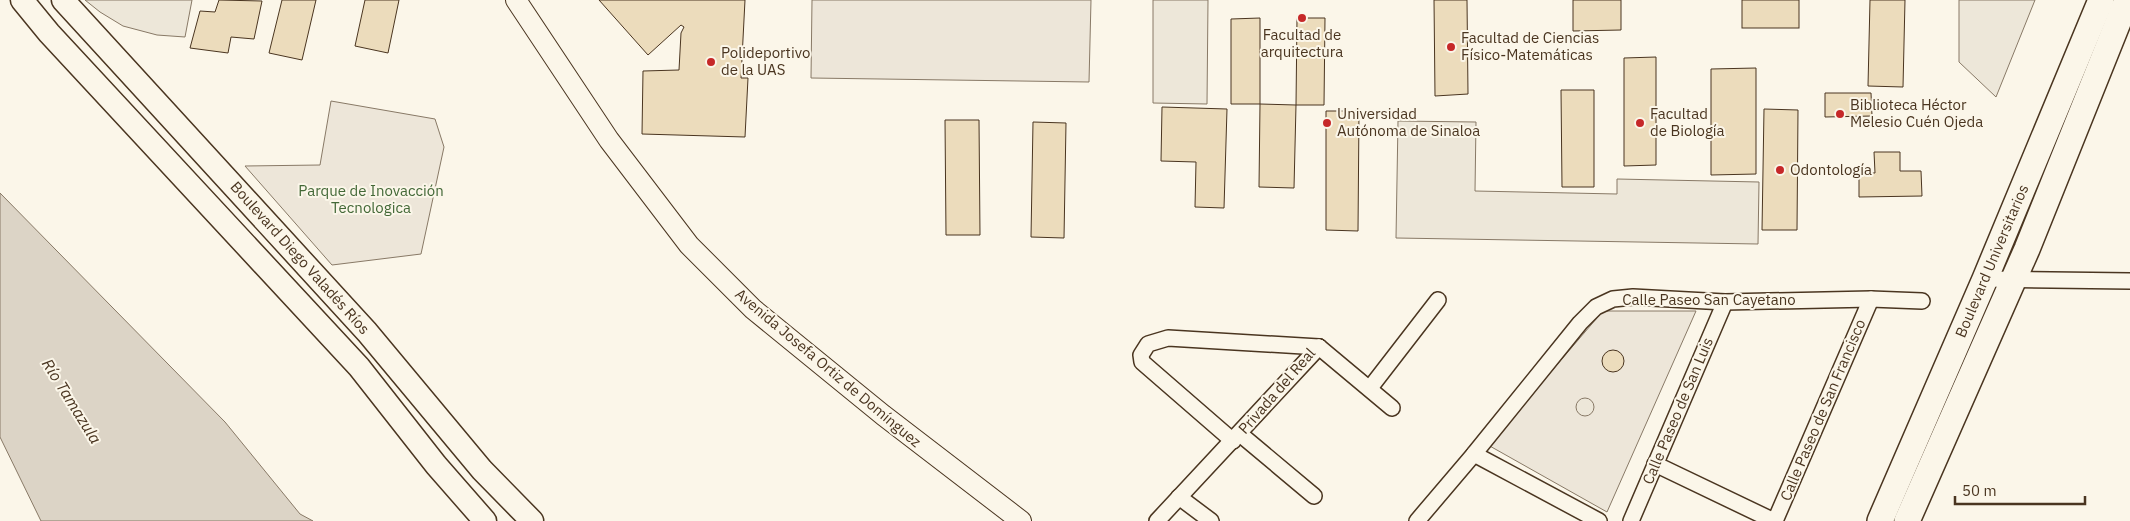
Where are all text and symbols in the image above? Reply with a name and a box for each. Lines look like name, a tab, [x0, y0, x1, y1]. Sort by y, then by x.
marker: Facultad de arquitectura	[1296, 12, 1308, 24]
place label: Facultad de arquitectura	[1261, 25, 1343, 61]
place label: Facultad de Ciencias Físico-Matemáticas	[1461, 28, 1599, 64]
marker: Facultad de Ciencias Físico-Matemáticas	[1445, 41, 1457, 53]
place label: Polideportivo de la UAS	[721, 43, 810, 79]
marker: Polideportivo de la UAS	[705, 56, 717, 68]
place label: Biblioteca Héctor Melesio Cuén Ojeda	[1850, 95, 1983, 131]
place label: Universidad Autónoma de Sinaloa	[1337, 104, 1480, 140]
place label: Facultad de Biología	[1650, 104, 1725, 140]
marker: Biblioteca Héctor Melesio Cuén Ojeda	[1834, 108, 1846, 120]
marker: Universidad Autónoma de Sinaloa	[1321, 117, 1333, 129]
marker: Facultad de Biología	[1634, 117, 1646, 129]
place label: Odontología	[1790, 160, 1872, 179]
marker: Odontología	[1774, 164, 1786, 176]
street label: Boulevard Diego Valadés Ríos	[227, 177, 374, 338]
park label: Parque de Inovacción Tecnologica	[298, 181, 444, 217]
street label: Boulevard Universitarios	[1951, 181, 2032, 340]
street label: Avenida Josefa Ortiz de Domínguez	[731, 284, 925, 451]
street label: Calle Paseo San Cayetano	[1622, 290, 1796, 309]
street label: Calle Paseo de San Francisco	[1776, 316, 1869, 503]
street label: Calle Paseo de San Luis	[1638, 334, 1717, 487]
street label: Privada del Real	[1234, 344, 1319, 438]
water label: Río Tamazula	[38, 355, 106, 447]
scale bar	[1955, 474, 2085, 506]
text: 50 m	[1962, 481, 1997, 500]

